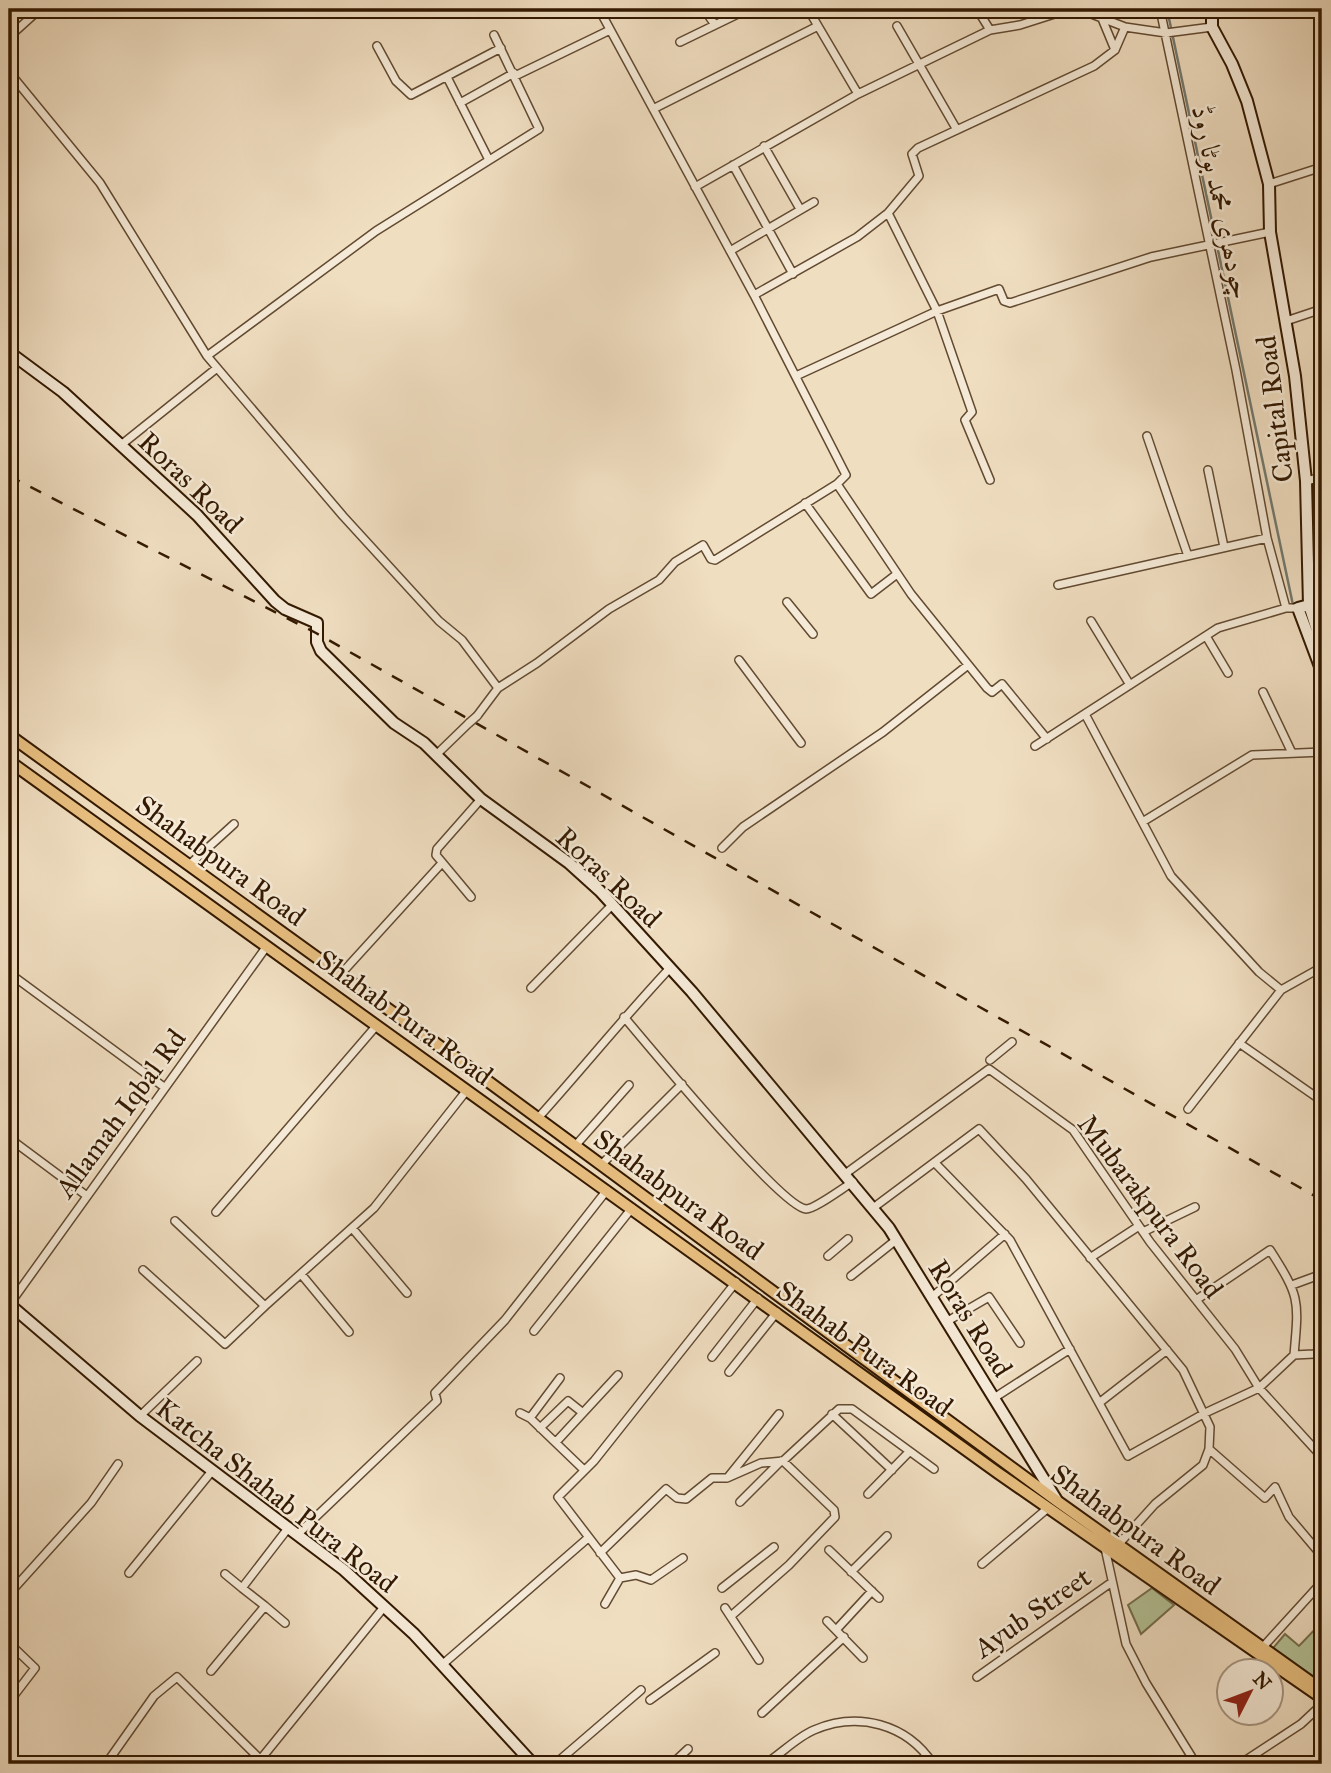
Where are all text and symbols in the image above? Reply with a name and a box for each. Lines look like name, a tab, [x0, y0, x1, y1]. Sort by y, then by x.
street label: چودھری محمد بوٹا روڈ	[1183, 102, 1259, 303]
street label: Capital Road	[1248, 334, 1301, 484]
street label: Roras Road	[131, 424, 250, 541]
street label: Shahabpura Road	[129, 787, 312, 934]
street label: Roras Road	[548, 820, 669, 935]
street label: Shahab Pura Road	[310, 942, 500, 1093]
street label: Allamah Iqbal Rd	[47, 1022, 193, 1205]
street label: Mubarakpura Road	[1070, 1107, 1231, 1305]
street label: Shahabpura Road	[587, 1121, 770, 1268]
street label: Roras Road	[921, 1253, 1020, 1383]
street label: Shahab Pura Road	[770, 1273, 960, 1424]
street label: Katcha Shahab Pura Road	[149, 1390, 404, 1600]
street label: Shahabpura Road	[1044, 1456, 1227, 1603]
street label: Ayub Street	[966, 1559, 1098, 1666]
north arrow	[1216, 1658, 1286, 1728]
text: N	[1248, 1667, 1276, 1695]

